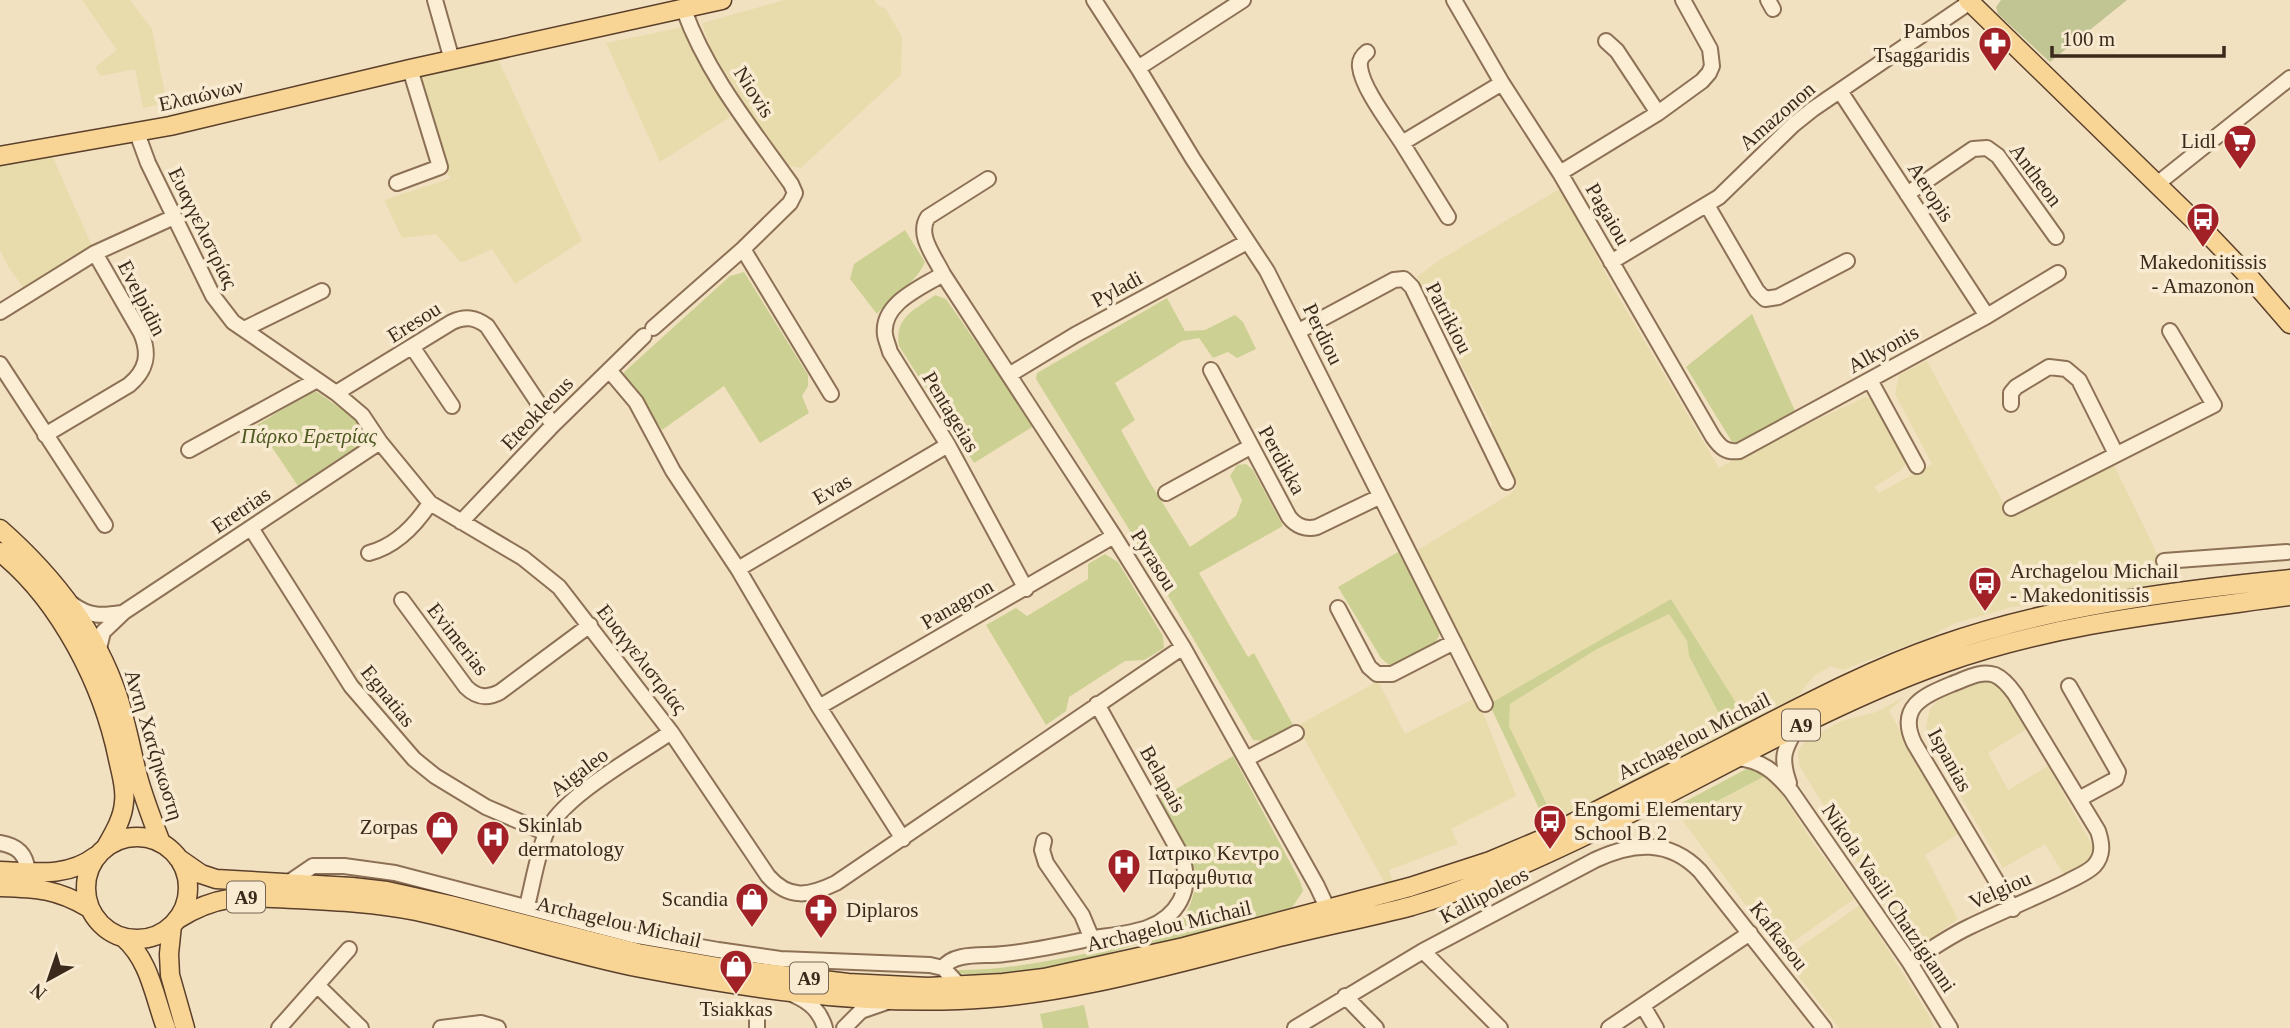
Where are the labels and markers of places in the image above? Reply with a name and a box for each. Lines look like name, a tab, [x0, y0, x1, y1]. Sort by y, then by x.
place label: Pambos Tsaggaridis	[1873, 19, 1970, 67]
pharmacy icon: Pambos Tsaggaridis	[1976, 24, 2014, 73]
supermarket icon: Lidl	[2221, 122, 2259, 171]
place label: Lidl	[2181, 129, 2216, 153]
bus stop icon: Makedonitissis - Amazonon	[2184, 200, 2222, 249]
place label: Makedonitissis - Amazonon	[2139, 250, 2267, 298]
place label: Archagelou Michail - Makedonitissis	[2010, 559, 2179, 607]
bus stop icon: Archagelou Michail - Makedonitissis	[1966, 564, 2004, 613]
place label: Engomi Elementary School B 2	[1574, 797, 1743, 845]
bus stop icon: Engomi Elementary School B 2	[1531, 802, 1569, 851]
shop icon: Zorpas	[423, 808, 461, 857]
place label: Skinlab dermatology	[518, 813, 625, 861]
place label: Zorpas	[360, 815, 418, 839]
hospital icon: Skinlab dermatology	[474, 818, 512, 867]
place label: Ιατρικο Κεντρο Παραμθυτια	[1148, 841, 1279, 889]
hospital icon: Ιατρικο Κεντρο Παραμθυτια	[1105, 846, 1143, 895]
shop icon: Scandia	[733, 880, 771, 929]
place label: Scandia	[662, 887, 729, 911]
pharmacy icon: Diplaros	[802, 891, 840, 940]
place label: Diplaros	[846, 898, 918, 922]
shop icon: Tsiakkas	[717, 947, 755, 996]
place label: Tsiakkas	[699, 997, 773, 1021]

